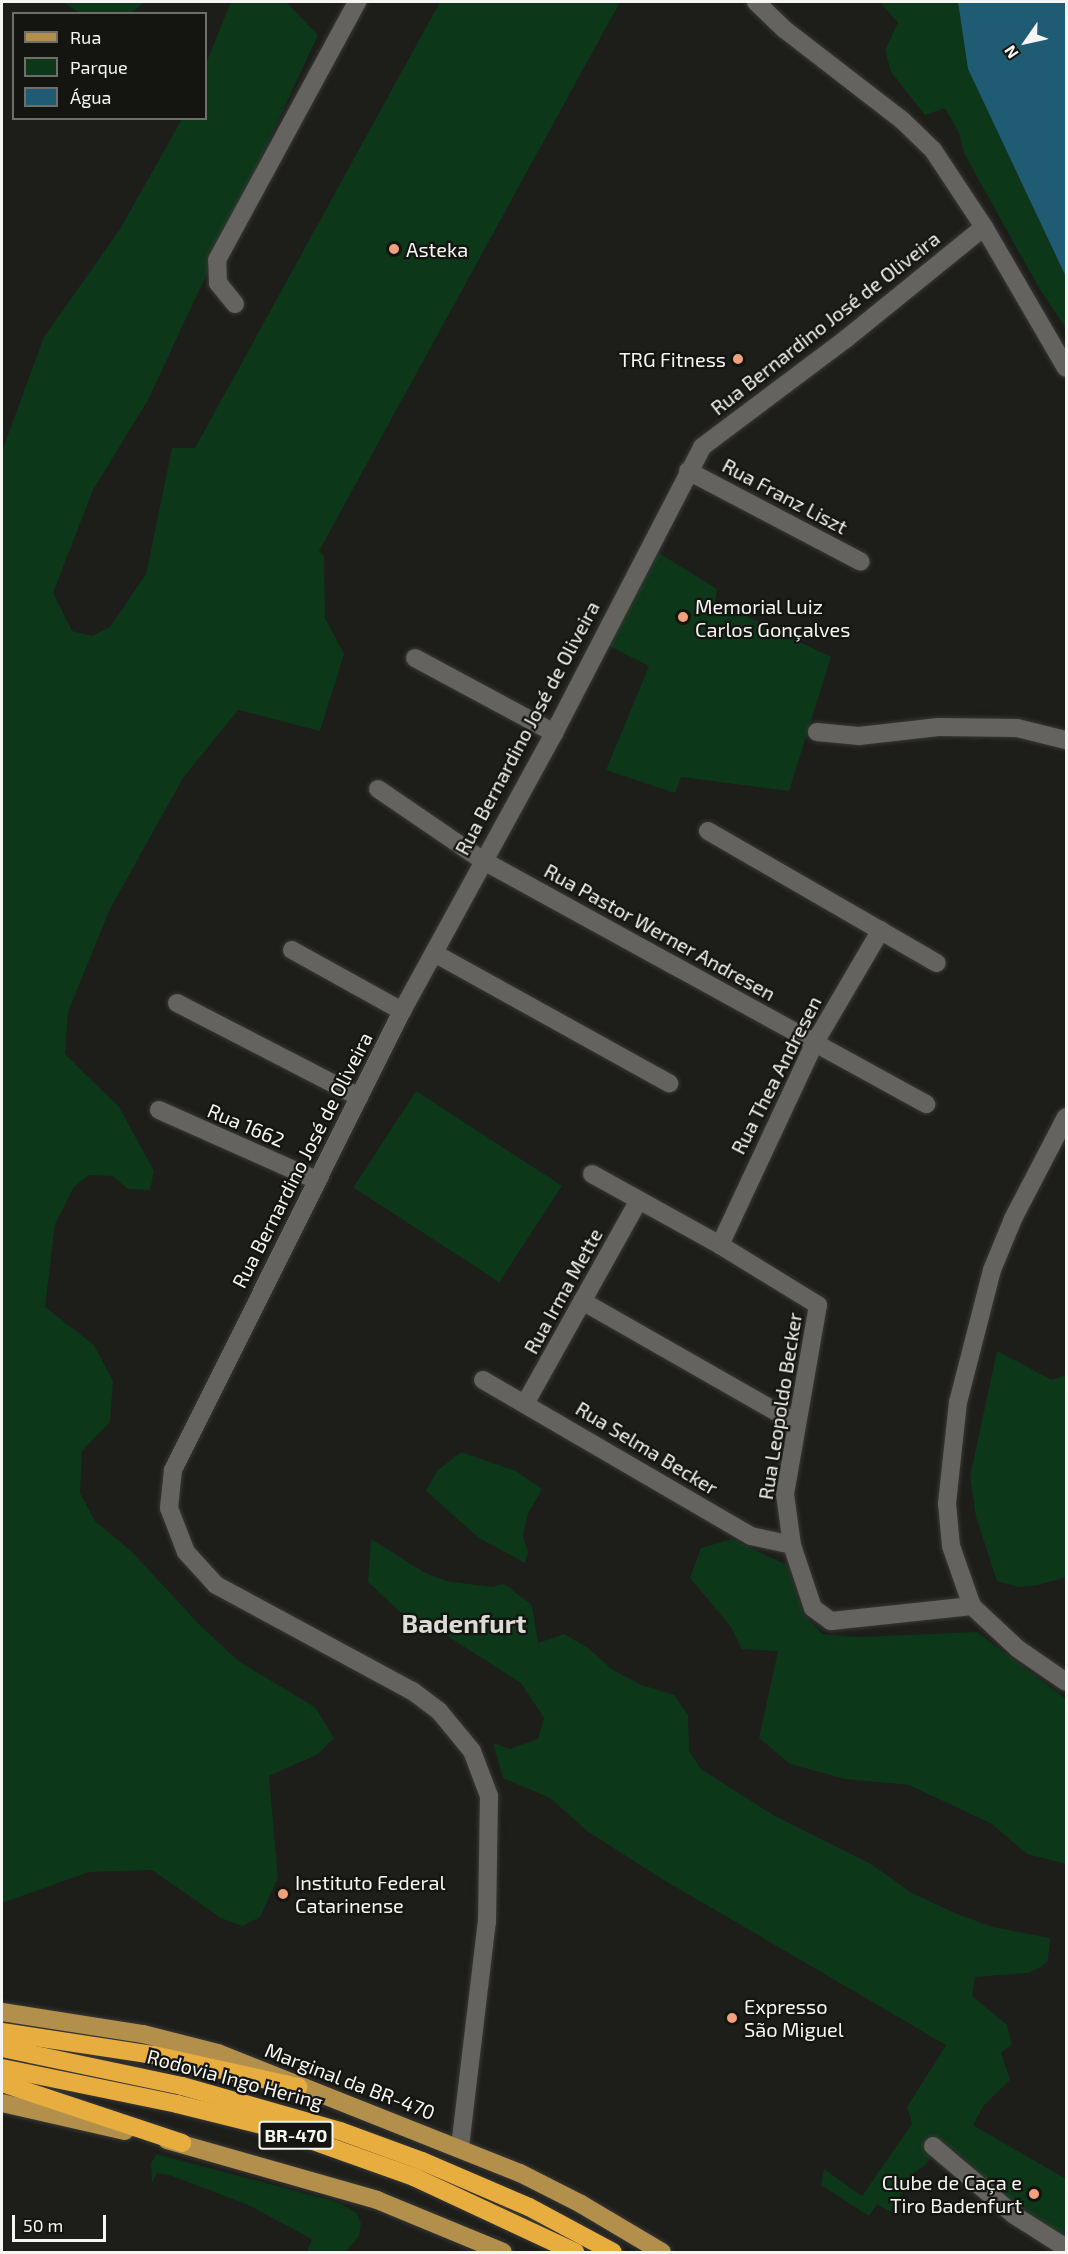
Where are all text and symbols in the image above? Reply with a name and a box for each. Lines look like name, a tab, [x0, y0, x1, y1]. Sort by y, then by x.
legend	[12, 12, 207, 120]
north arrow	[996, 12, 1056, 72]
text: Rua	[70, 26, 101, 48]
text: N	[1000, 42, 1022, 62]
text: Parque	[70, 56, 128, 78]
text: Água	[70, 86, 111, 108]
street label: Rua Bernardino José de Oliveira	[706, 226, 944, 420]
place label: Asteka	[406, 237, 468, 261]
marker: Asteka	[387, 242, 401, 256]
place label: TRG Fitness	[619, 347, 726, 371]
marker: TRG Fitness	[731, 352, 745, 366]
street label: Rua Franz Liszt	[718, 453, 852, 539]
place label: Memorial Luiz Carlos Gonçalves	[695, 594, 850, 641]
street label: Rua Bernardino José de Oliveira	[450, 597, 604, 859]
marker: Memorial Luiz Carlos Gonçalves	[676, 610, 690, 624]
street label: Rua Pastor Werner Andresen	[539, 858, 781, 1006]
street label: Rua Thea Andresen	[726, 992, 826, 1158]
street label: Rua Bernardino José de Oliveira	[227, 1028, 377, 1292]
street label: Rua 1662	[204, 1098, 288, 1152]
street label: Rua Irma Mette	[519, 1224, 607, 1358]
street label: Rua Leopoldo Becker	[753, 1311, 807, 1501]
street label: Rua Selma Becker	[572, 1396, 722, 1500]
district label: Badenfurt	[402, 1607, 526, 1639]
place label: Instituto Federal Catarinense	[295, 1870, 445, 1917]
marker: Instituto Federal Catarinense	[276, 1887, 290, 1901]
place label: Expresso São Miguel	[744, 1994, 844, 2041]
marker: Expresso São Miguel	[725, 2011, 739, 2025]
street label: Marginal da BR-470	[261, 2037, 439, 2125]
street label: Rodovia Ingo Hering	[145, 2044, 325, 2114]
road number: BR-470	[258, 2120, 334, 2150]
place label: Clube de Caça e Tiro Badenfurt	[882, 2170, 1022, 2217]
marker: Clube de Caça e Tiro Badenfurt	[1027, 2187, 1041, 2201]
scale bar	[15, 2203, 110, 2241]
text: 50 m	[23, 2214, 63, 2236]

